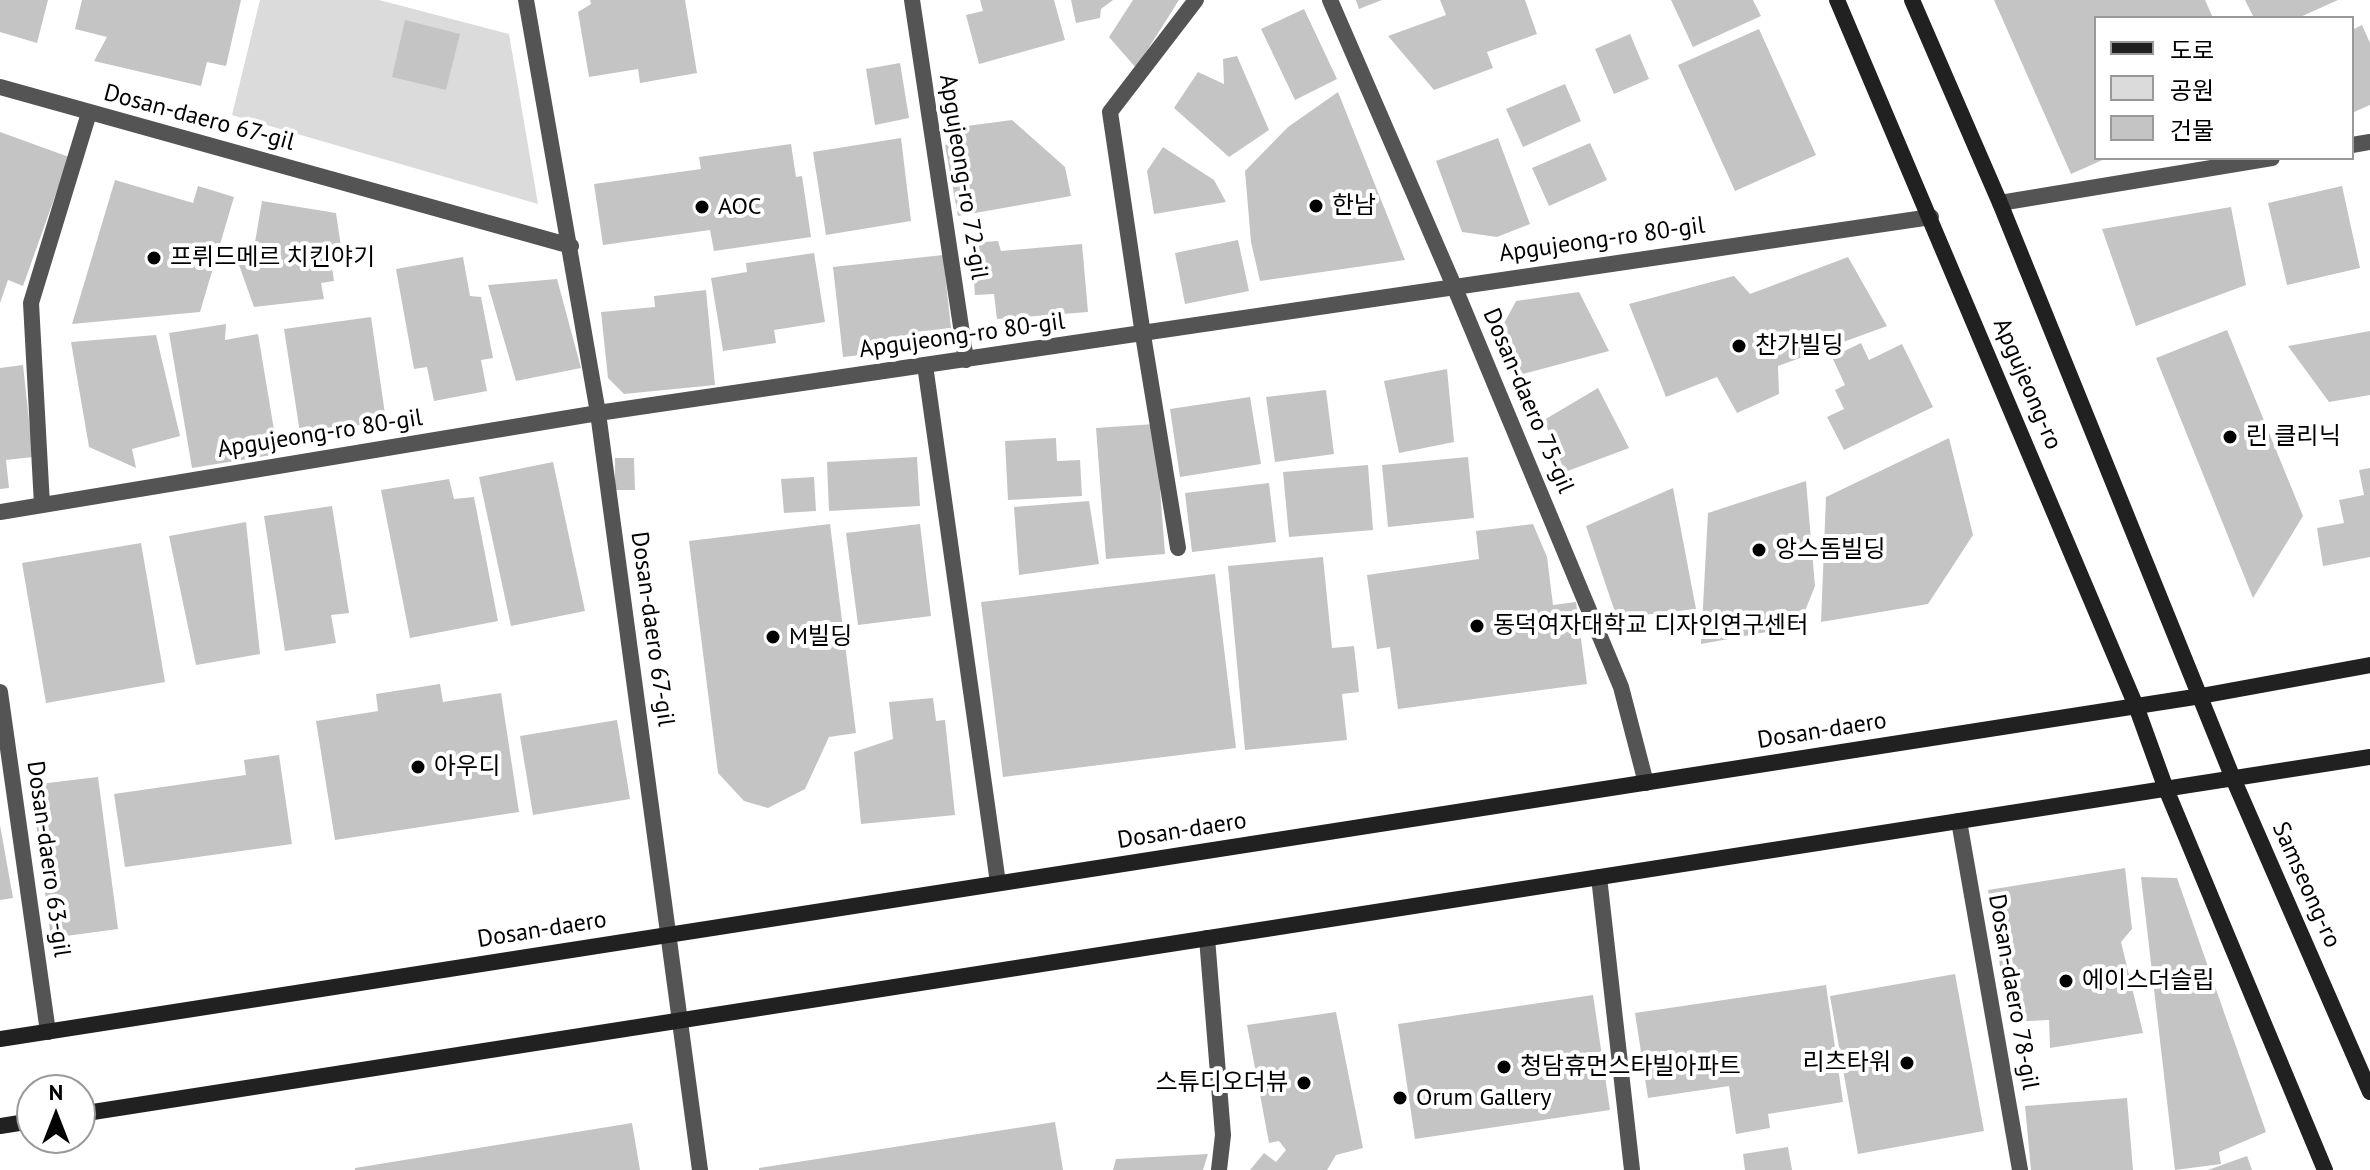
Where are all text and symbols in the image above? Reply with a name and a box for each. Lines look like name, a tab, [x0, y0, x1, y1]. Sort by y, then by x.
legend	[2094, 16, 2354, 160]
text: 도로	[2170, 35, 2214, 66]
street label: Apgujeong-ro 72-gil	[933, 72, 993, 282]
text: 공원	[2170, 75, 2214, 106]
street label: Dosan-daero 67-gil	[100, 79, 298, 157]
text: 건물	[2170, 115, 2214, 146]
place label: 한남	[1332, 192, 1376, 220]
place label: AOC	[718, 193, 762, 221]
marker: 한남	[1307, 197, 1325, 215]
marker: AOC	[693, 198, 711, 216]
street label: Apgujeong-ro 80-gil	[1497, 211, 1707, 269]
place label: 프뤼드메르 치킨야기	[170, 244, 375, 272]
marker: 프뤼드메르 치킨야기	[145, 249, 163, 267]
street label: Dosan-daero 75-gil	[1476, 304, 1580, 498]
street label: Apgujeong-ro 80-gil	[857, 307, 1067, 365]
street label: Apgujeong-ro	[1986, 314, 2068, 454]
place label: 찬가빌딩	[1755, 332, 1843, 360]
marker: 찬가빌딩	[1730, 337, 1748, 355]
street label: Apgujeong-ro 80-gil	[215, 404, 425, 464]
place label: 린 클리닉	[2246, 423, 2341, 451]
marker: 린 클리닉	[2221, 428, 2239, 446]
street label: Dosan-daero 67-gil	[624, 530, 680, 728]
place label: 앙스돔빌딩	[1775, 536, 1885, 564]
marker: 앙스돔빌딩	[1750, 541, 1768, 559]
place label: 동덕여자대학교 디자인연구센터	[1493, 612, 1809, 640]
marker: 동덕여자대학교 디자인연구센터	[1468, 617, 1486, 635]
place label: M빌딩	[789, 623, 852, 651]
marker: M빌딩	[764, 628, 782, 646]
street label: Dosan-daero	[1755, 707, 1889, 755]
place label: 아우디	[434, 753, 500, 781]
marker: 아우디	[409, 758, 427, 776]
street label: Dosan-daero 63-gil	[20, 759, 76, 959]
street label: Dosan-daero	[1115, 807, 1249, 855]
street label: Samseong-ro	[2265, 818, 2347, 952]
street label: Dosan-daero 78-gil	[1982, 892, 2044, 1092]
street label: Dosan-daero	[475, 906, 609, 954]
place label: 에이스더슬립	[2082, 967, 2214, 995]
marker: 에이스더슬립	[2057, 972, 2075, 990]
place label: 리츠타워	[1803, 1049, 1891, 1077]
place label: 청담휴먼스타빌아파트	[1520, 1053, 1741, 1081]
marker: 리츠타워	[1898, 1054, 1916, 1072]
marker: 청담휴먼스타빌아파트	[1495, 1058, 1513, 1076]
place label: 스튜디오더뷰	[1156, 1069, 1288, 1097]
north arrow	[16, 1074, 96, 1154]
marker: 스튜디오더뷰	[1295, 1074, 1313, 1092]
text: N	[49, 1078, 63, 1106]
place label: Orum Gallery	[1416, 1084, 1552, 1112]
marker: Orum Gallery	[1391, 1089, 1409, 1107]

